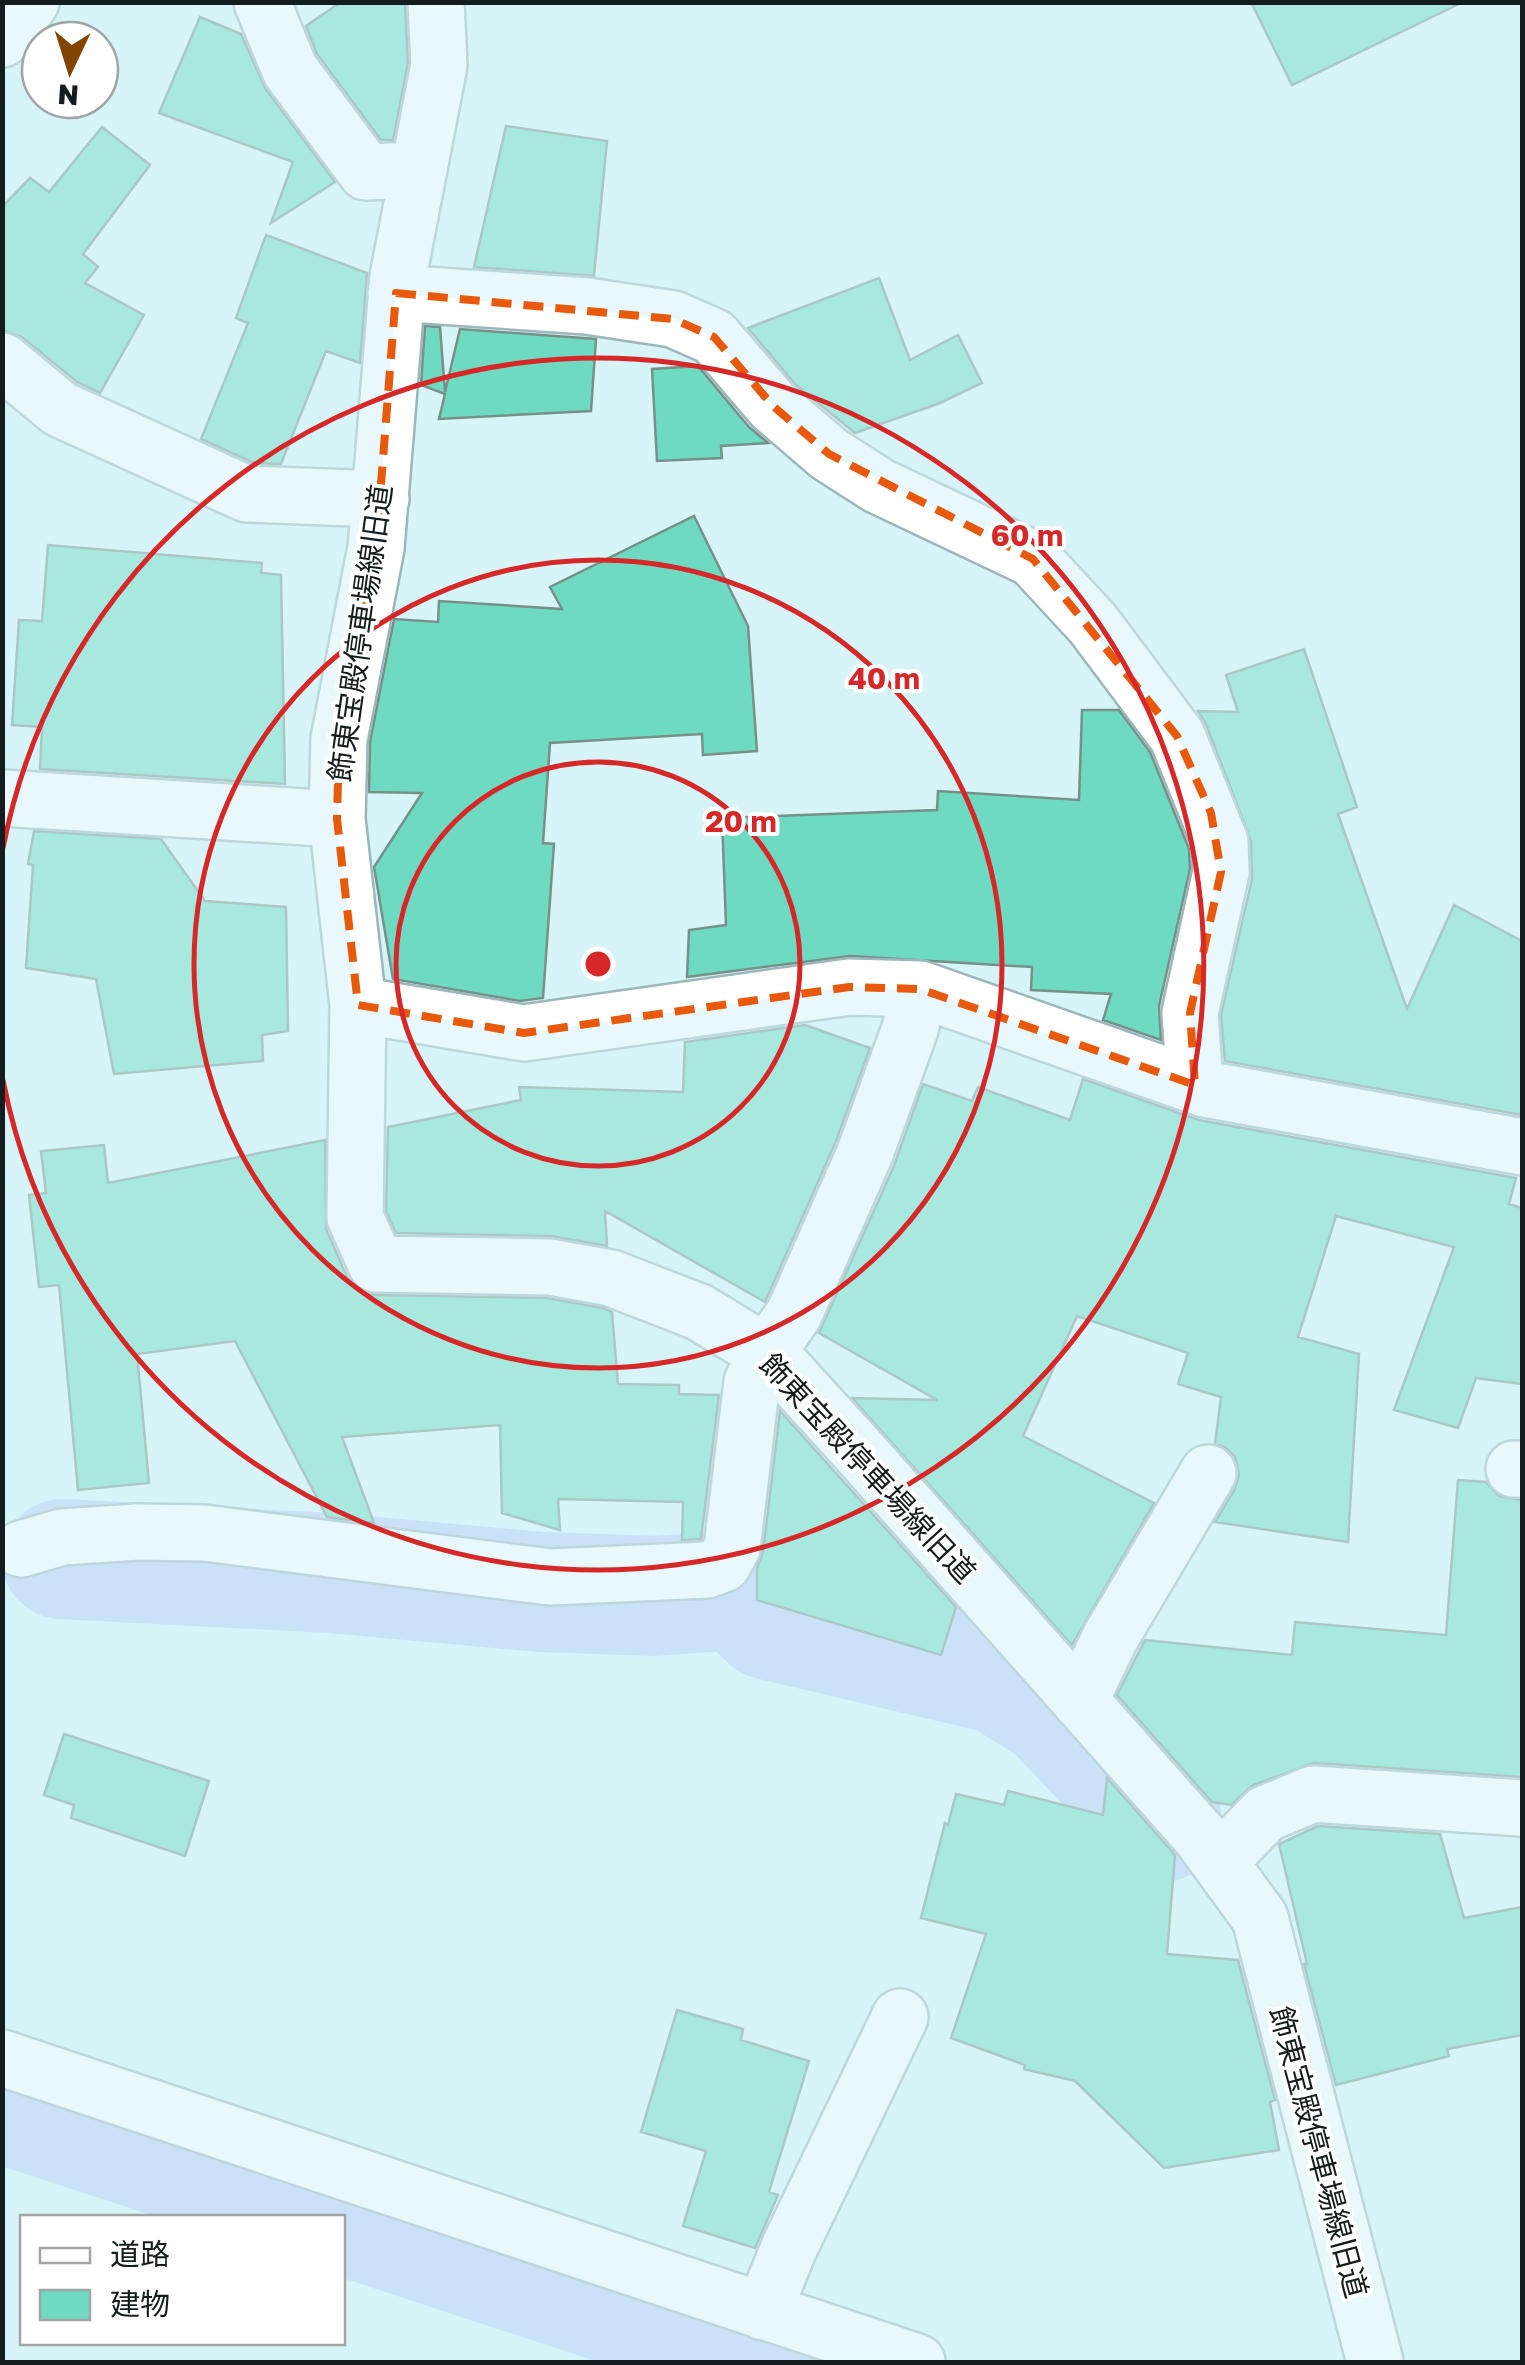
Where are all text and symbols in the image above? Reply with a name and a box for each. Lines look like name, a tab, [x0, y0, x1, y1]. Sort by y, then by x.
north arrow	[20, 20, 120, 120]
text: N	[56, 78, 80, 113]
street label: 飾東宝殿停車場線旧道	[321, 482, 399, 784]
text: 60 m	[991, 517, 1063, 553]
text: 40 m	[848, 660, 920, 696]
text: 20 m	[705, 803, 777, 839]
centre of rings	[580, 946, 616, 982]
street label: 飾東宝殿停車場線旧道	[753, 1346, 983, 1590]
street label: 飾東宝殿停車場線旧道	[1263, 2002, 1375, 2302]
legend	[20, 2215, 345, 2345]
text: 道路	[110, 2236, 170, 2272]
text: 建物	[110, 2286, 170, 2322]

